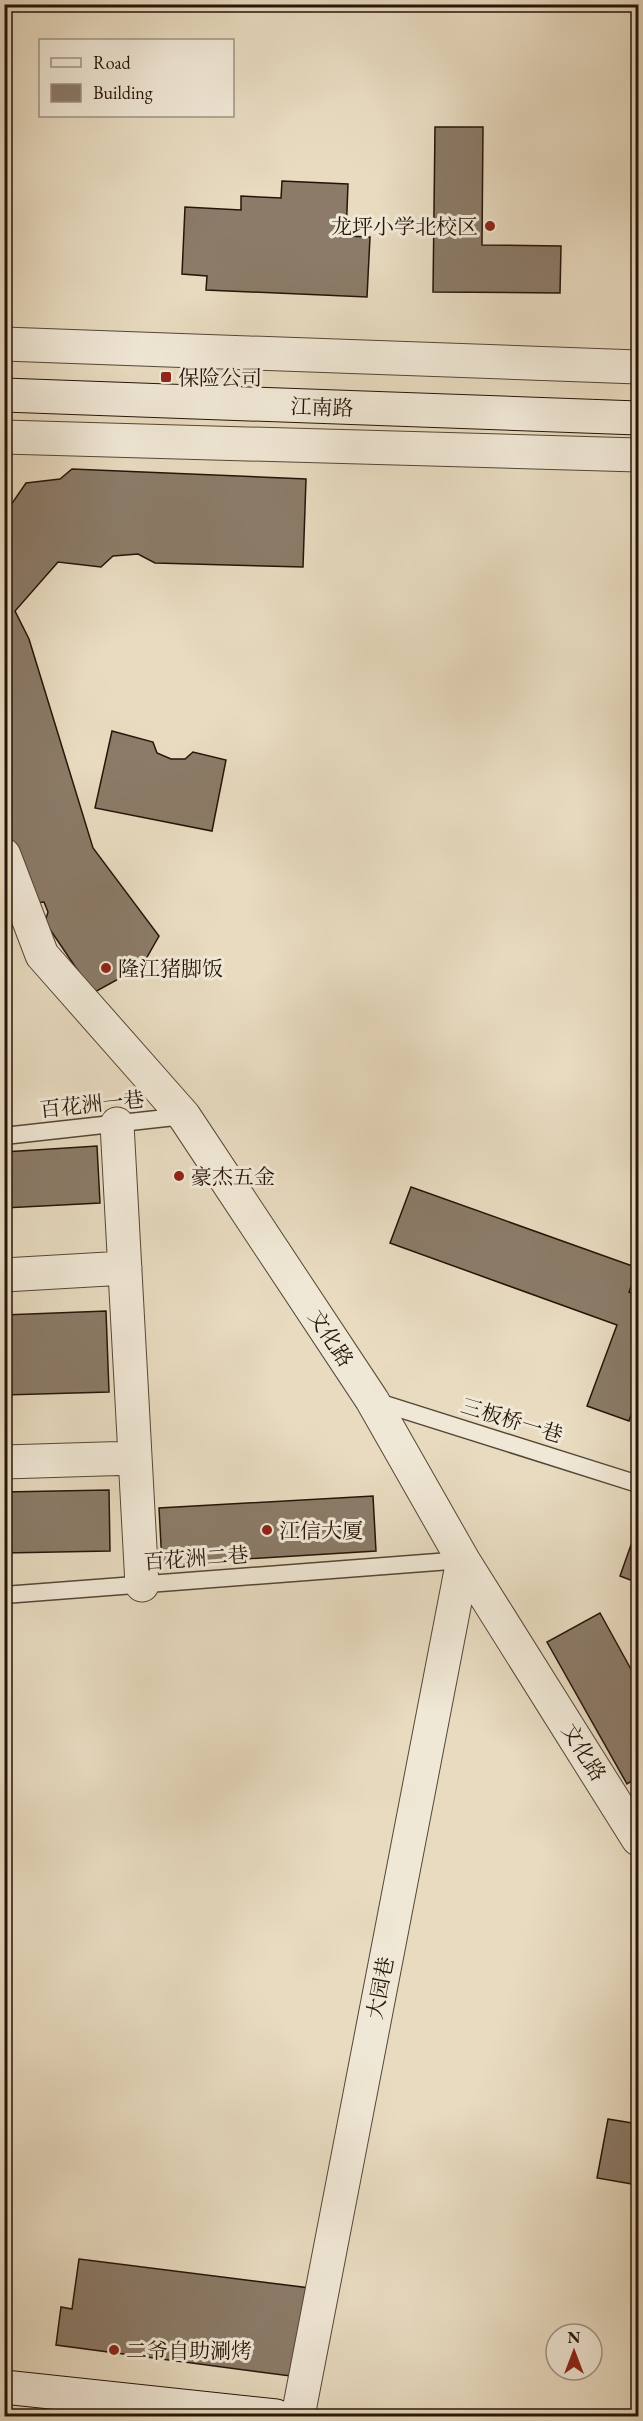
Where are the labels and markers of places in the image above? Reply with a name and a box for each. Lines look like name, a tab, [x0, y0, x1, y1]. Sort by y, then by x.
place label: 龙坪小学北校区	[331, 213, 478, 240]
marker: 龙坪小学北校区	[483, 219, 497, 233]
place label: 保险公司	[178, 364, 262, 391]
marker: 保险公司	[159, 370, 173, 384]
place label: 隆江猪脚饭	[118, 955, 223, 982]
marker: 隆江猪脚饭	[99, 961, 113, 975]
place label: 豪杰五金	[191, 1163, 275, 1190]
marker: 豪杰五金	[172, 1169, 186, 1183]
place label: 江信大厦	[279, 1517, 363, 1544]
marker: 江信大厦	[260, 1523, 274, 1537]
place label: 二爷自助涮烤	[126, 2337, 252, 2364]
marker: 二爷自助涮烤	[107, 2343, 121, 2357]

